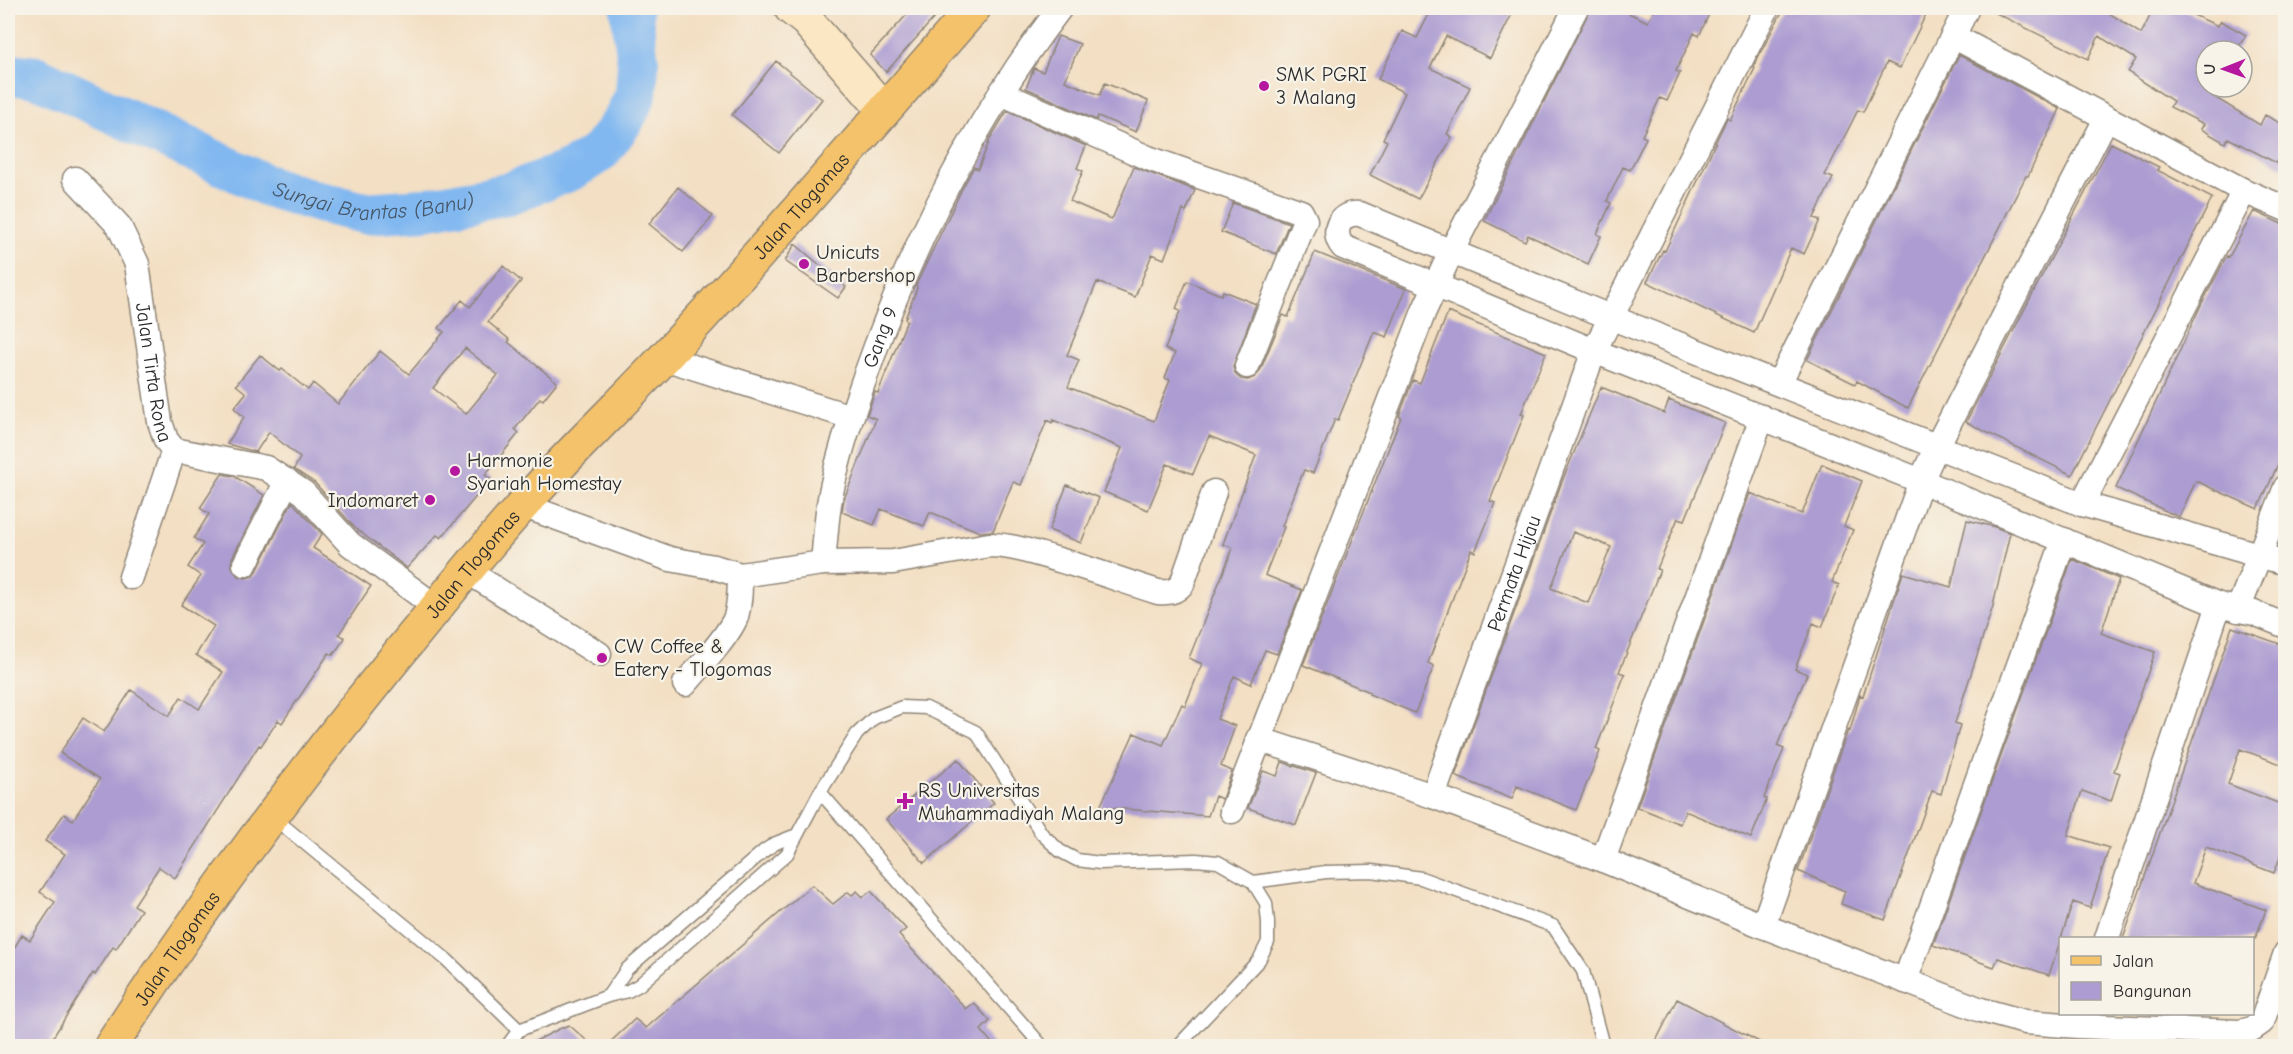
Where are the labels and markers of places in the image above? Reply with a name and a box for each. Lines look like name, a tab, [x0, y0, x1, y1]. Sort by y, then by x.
place label: SMK PGRI 3 Malang	[1276, 63, 1367, 109]
marker: SMK PGRI 3 Malang	[1257, 79, 1271, 93]
place label: Unicuts Barbershop	[816, 241, 916, 287]
marker: Unicuts Barbershop	[797, 257, 811, 271]
place label: Harmonie Syariah Homestay	[467, 449, 622, 495]
marker: Harmonie Syariah Homestay	[448, 464, 462, 478]
place label: Indomaret	[328, 489, 419, 512]
marker: Indomaret	[423, 493, 437, 507]
place label: CW Coffee & Eatery - Tlogomas	[614, 635, 772, 681]
marker: CW Coffee & Eatery - Tlogomas	[595, 651, 609, 665]
place label: RS Universitas Muhammadiyah Malang	[918, 779, 1124, 825]
marker: RS Universitas Muhammadiyah Malang	[896, 792, 914, 810]

